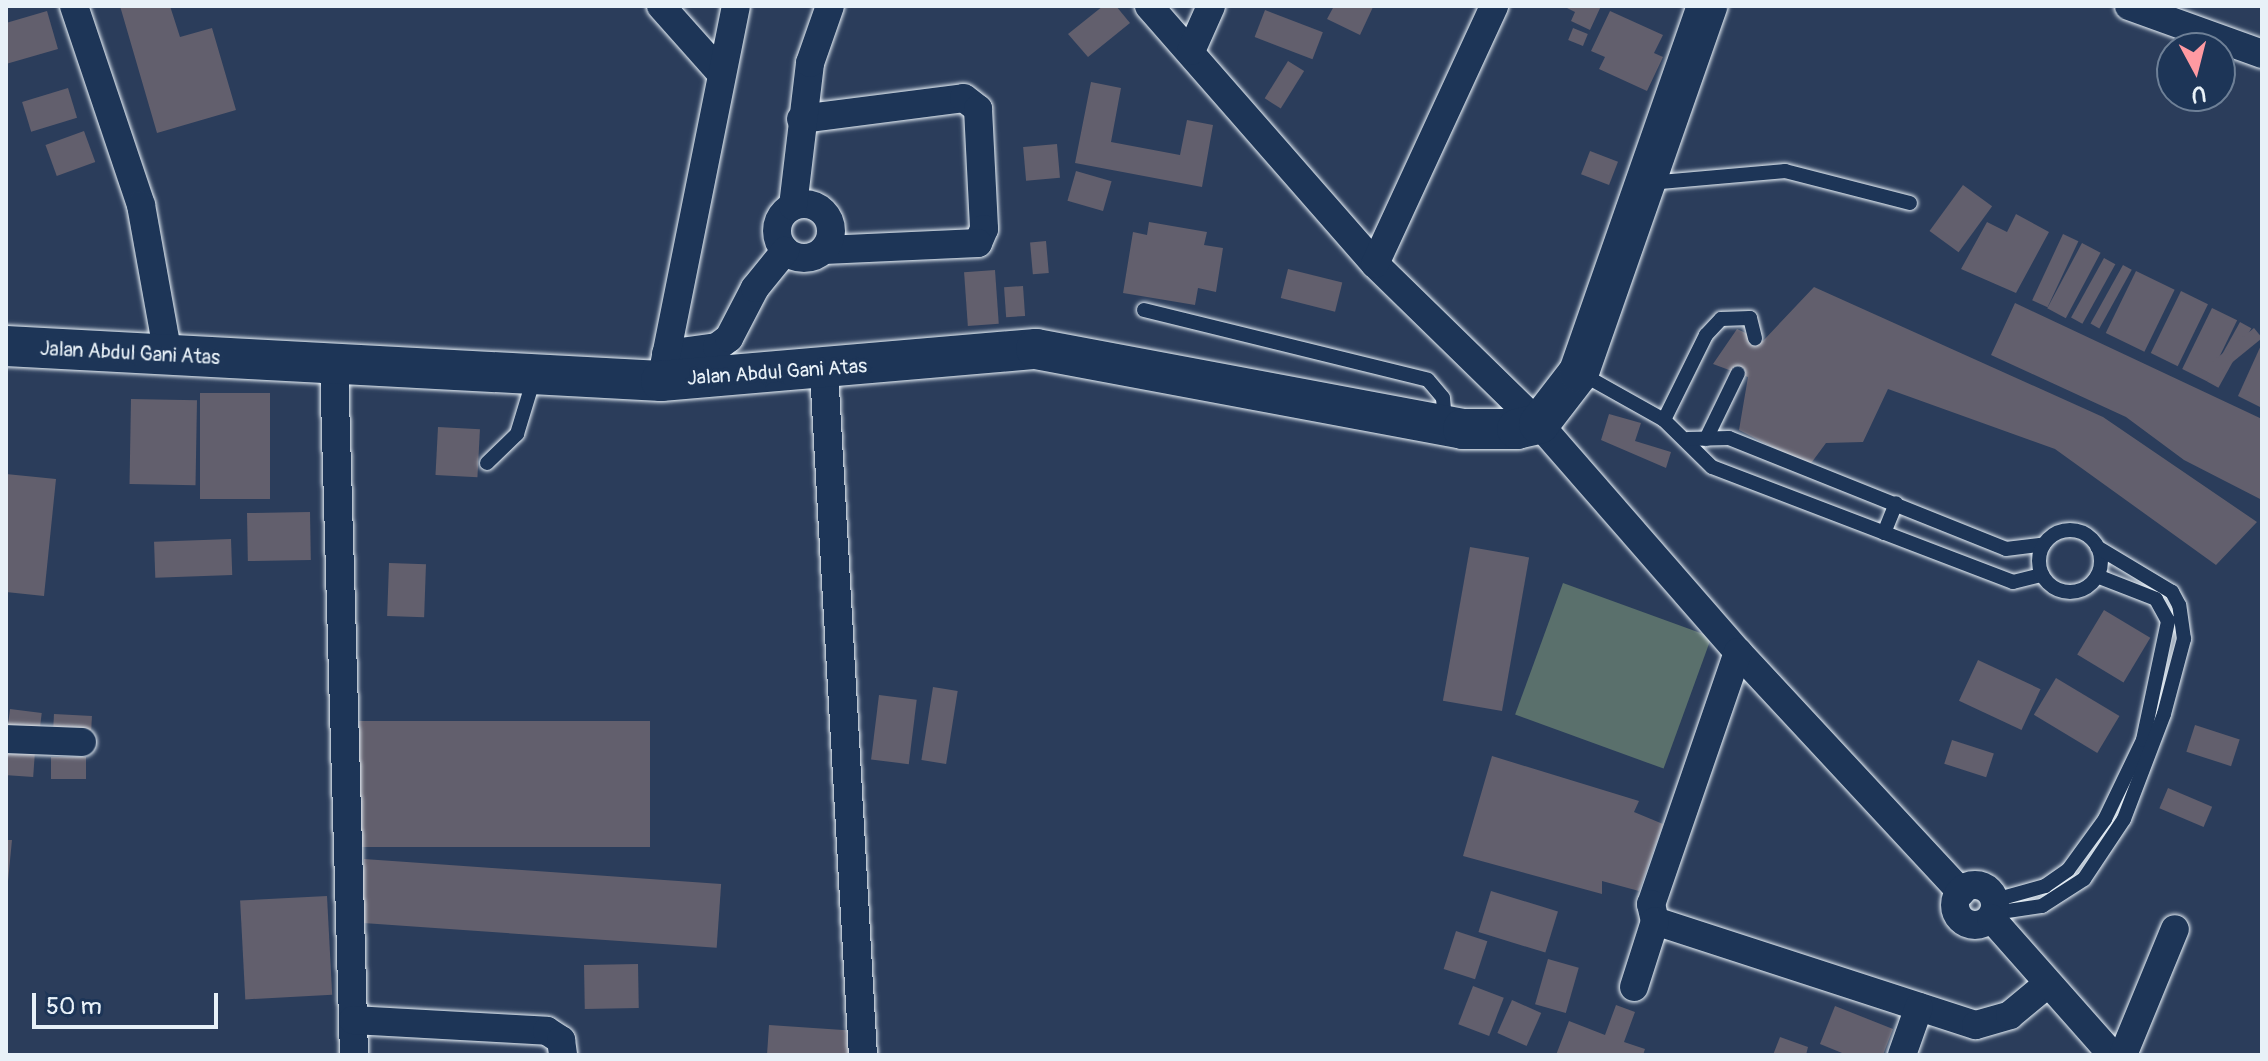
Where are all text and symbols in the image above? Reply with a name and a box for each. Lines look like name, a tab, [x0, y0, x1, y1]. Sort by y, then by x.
north arrow	[2156, 32, 2236, 112]
text: U	[2190, 79, 2208, 109]
street label: Jalan Abdul Gani Atas	[39, 336, 221, 370]
street label: Jalan Abdul Gani Atas	[686, 354, 868, 390]
scale bar	[36, 977, 222, 1027]
text: 50 m	[46, 992, 102, 1021]

